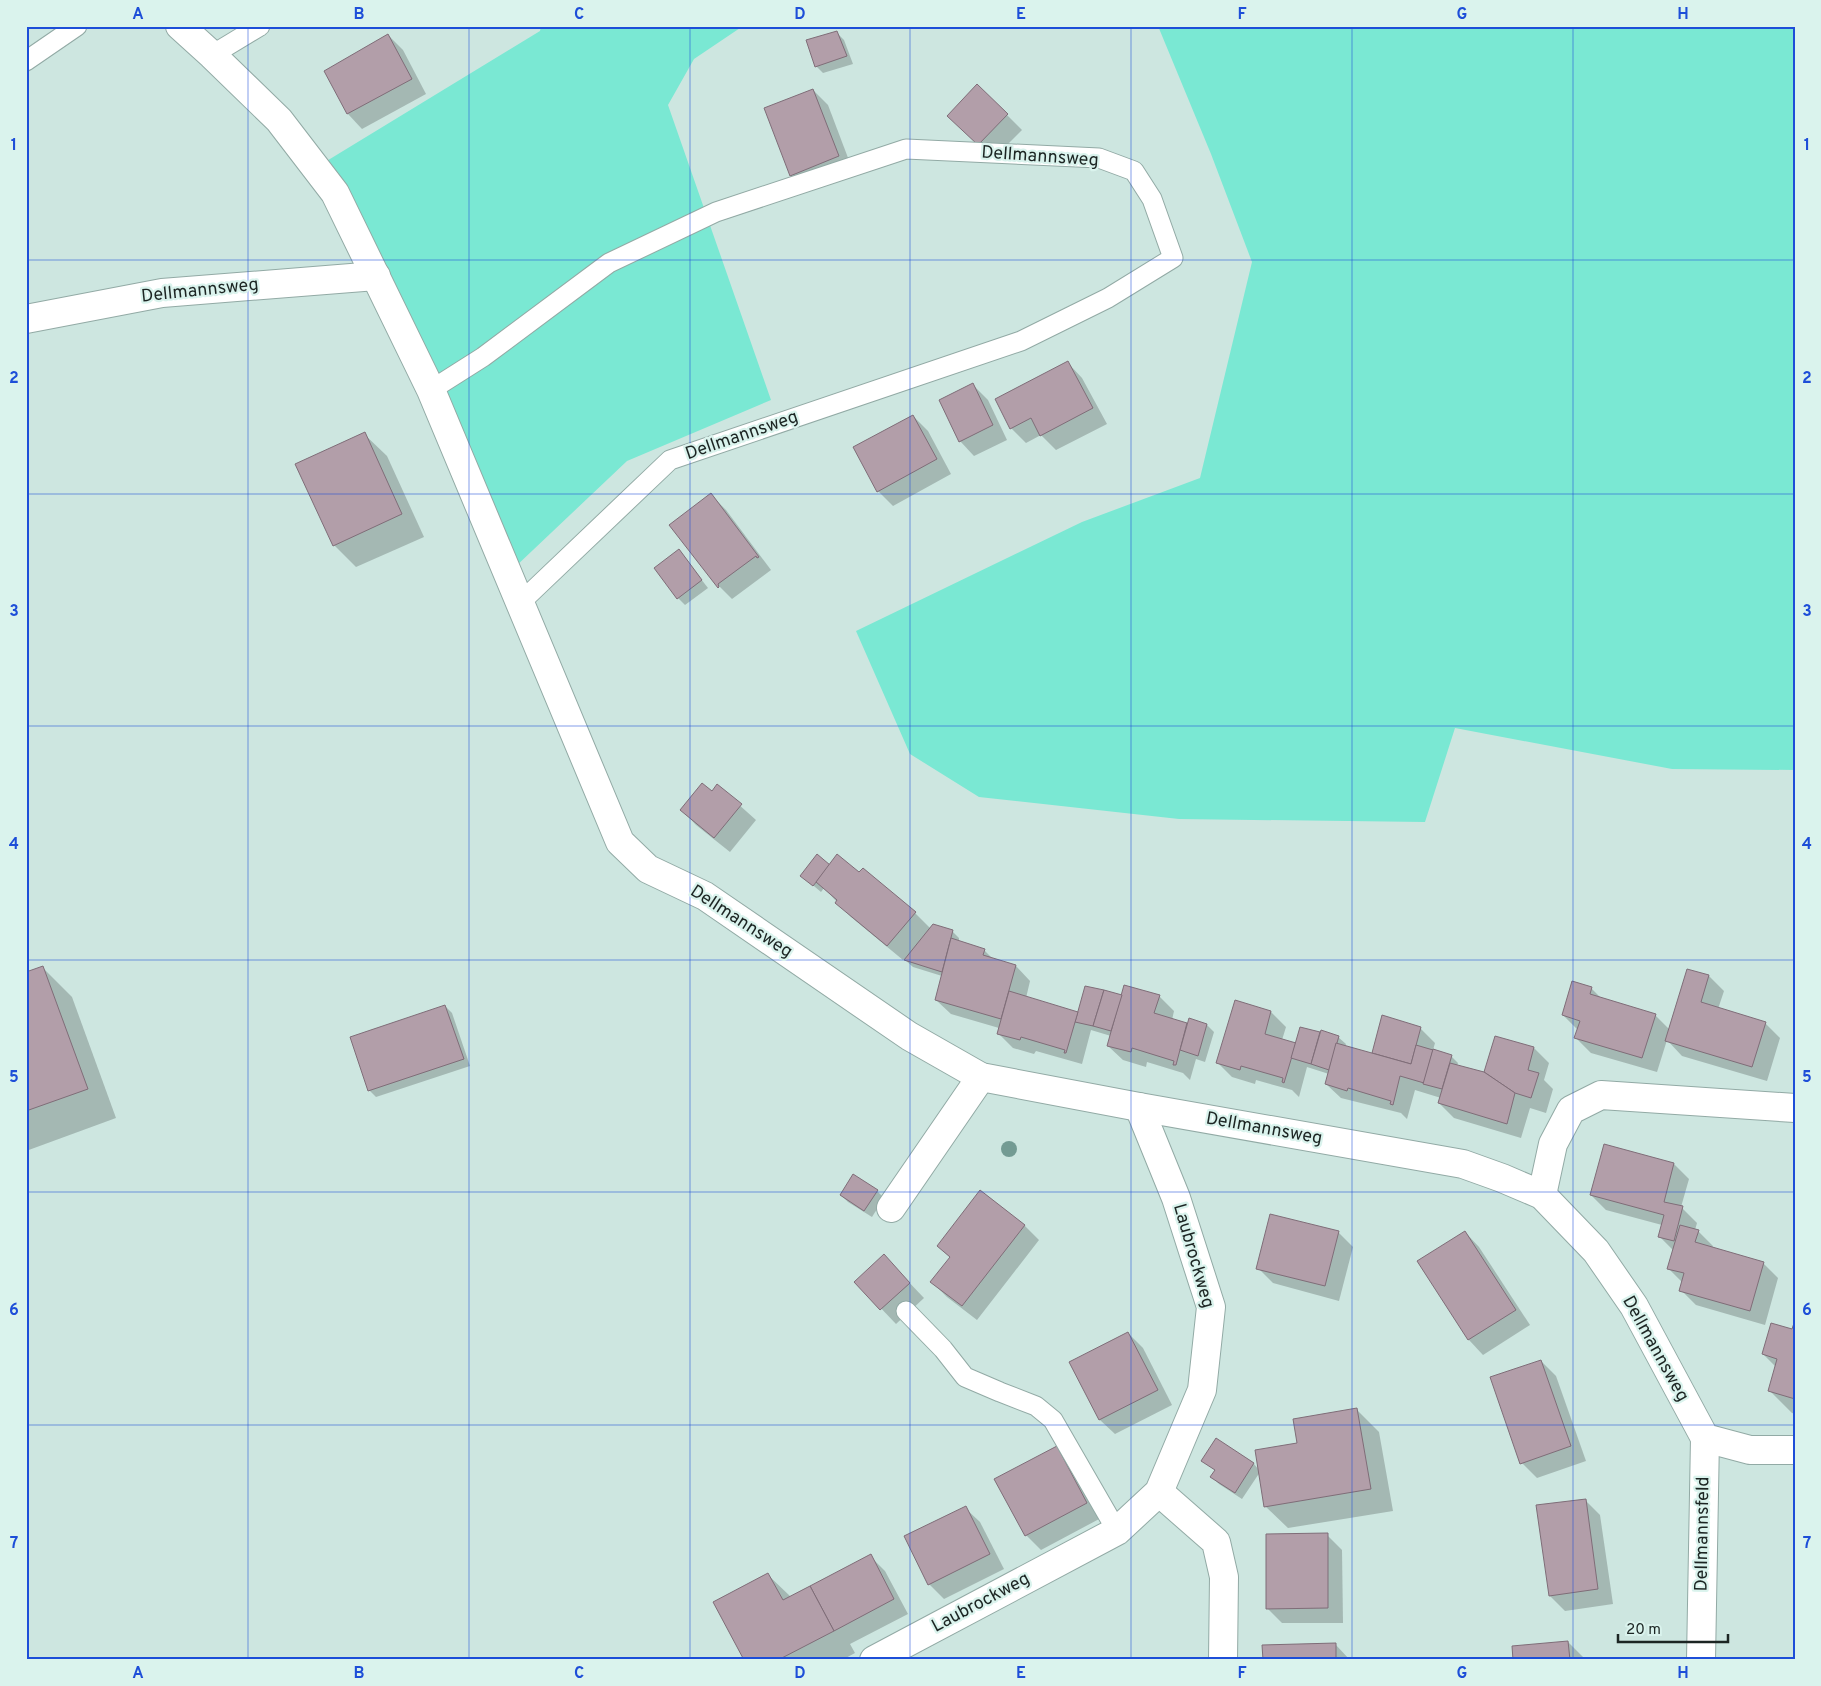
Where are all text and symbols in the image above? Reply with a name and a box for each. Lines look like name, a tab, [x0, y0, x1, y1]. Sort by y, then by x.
text: A	[132, 5, 144, 25]
text: B	[353, 5, 365, 25]
text: C	[574, 5, 584, 25]
text: D	[794, 5, 806, 25]
text: E	[1016, 5, 1026, 25]
text: F	[1237, 5, 1247, 25]
text: G	[1457, 5, 1467, 25]
text: H	[1677, 5, 1689, 25]
text: 1	[11, 136, 17, 156]
text: 1	[1804, 136, 1810, 156]
street label: Dellmannsweg	[980, 141, 1100, 173]
street label: Dellmannsweg	[140, 273, 260, 309]
text: 2	[9, 369, 19, 389]
text: 2	[1802, 369, 1812, 389]
street label: Dellmannsweg	[683, 406, 801, 466]
text: 3	[9, 602, 19, 622]
text: 3	[1802, 602, 1812, 622]
text: 4	[9, 835, 19, 855]
text: 4	[1802, 835, 1812, 855]
street label: Dellmannsweg	[685, 880, 797, 964]
text: 5	[9, 1068, 19, 1088]
text: 5	[1802, 1068, 1812, 1088]
street label: Dellmannsweg	[1204, 1107, 1324, 1151]
street label: Laubrockweg	[1167, 1201, 1219, 1311]
street label: Dellmannsweg	[1616, 1292, 1694, 1406]
text: 6	[9, 1301, 19, 1321]
text: 6	[1802, 1301, 1812, 1321]
street label: Dellmannsfeld	[1690, 1476, 1716, 1592]
text: 7	[10, 1534, 18, 1554]
text: 7	[1803, 1534, 1811, 1554]
street label: Laubrockweg	[928, 1568, 1034, 1638]
scale bar	[1618, 1611, 1728, 1643]
text: 20 m	[1626, 1621, 1661, 1640]
text: A	[132, 1664, 144, 1684]
text: B	[353, 1664, 365, 1684]
text: C	[574, 1664, 584, 1684]
text: D	[794, 1664, 806, 1684]
text: E	[1016, 1664, 1026, 1684]
text: F	[1237, 1664, 1247, 1684]
text: G	[1457, 1664, 1467, 1684]
text: H	[1677, 1664, 1689, 1684]

